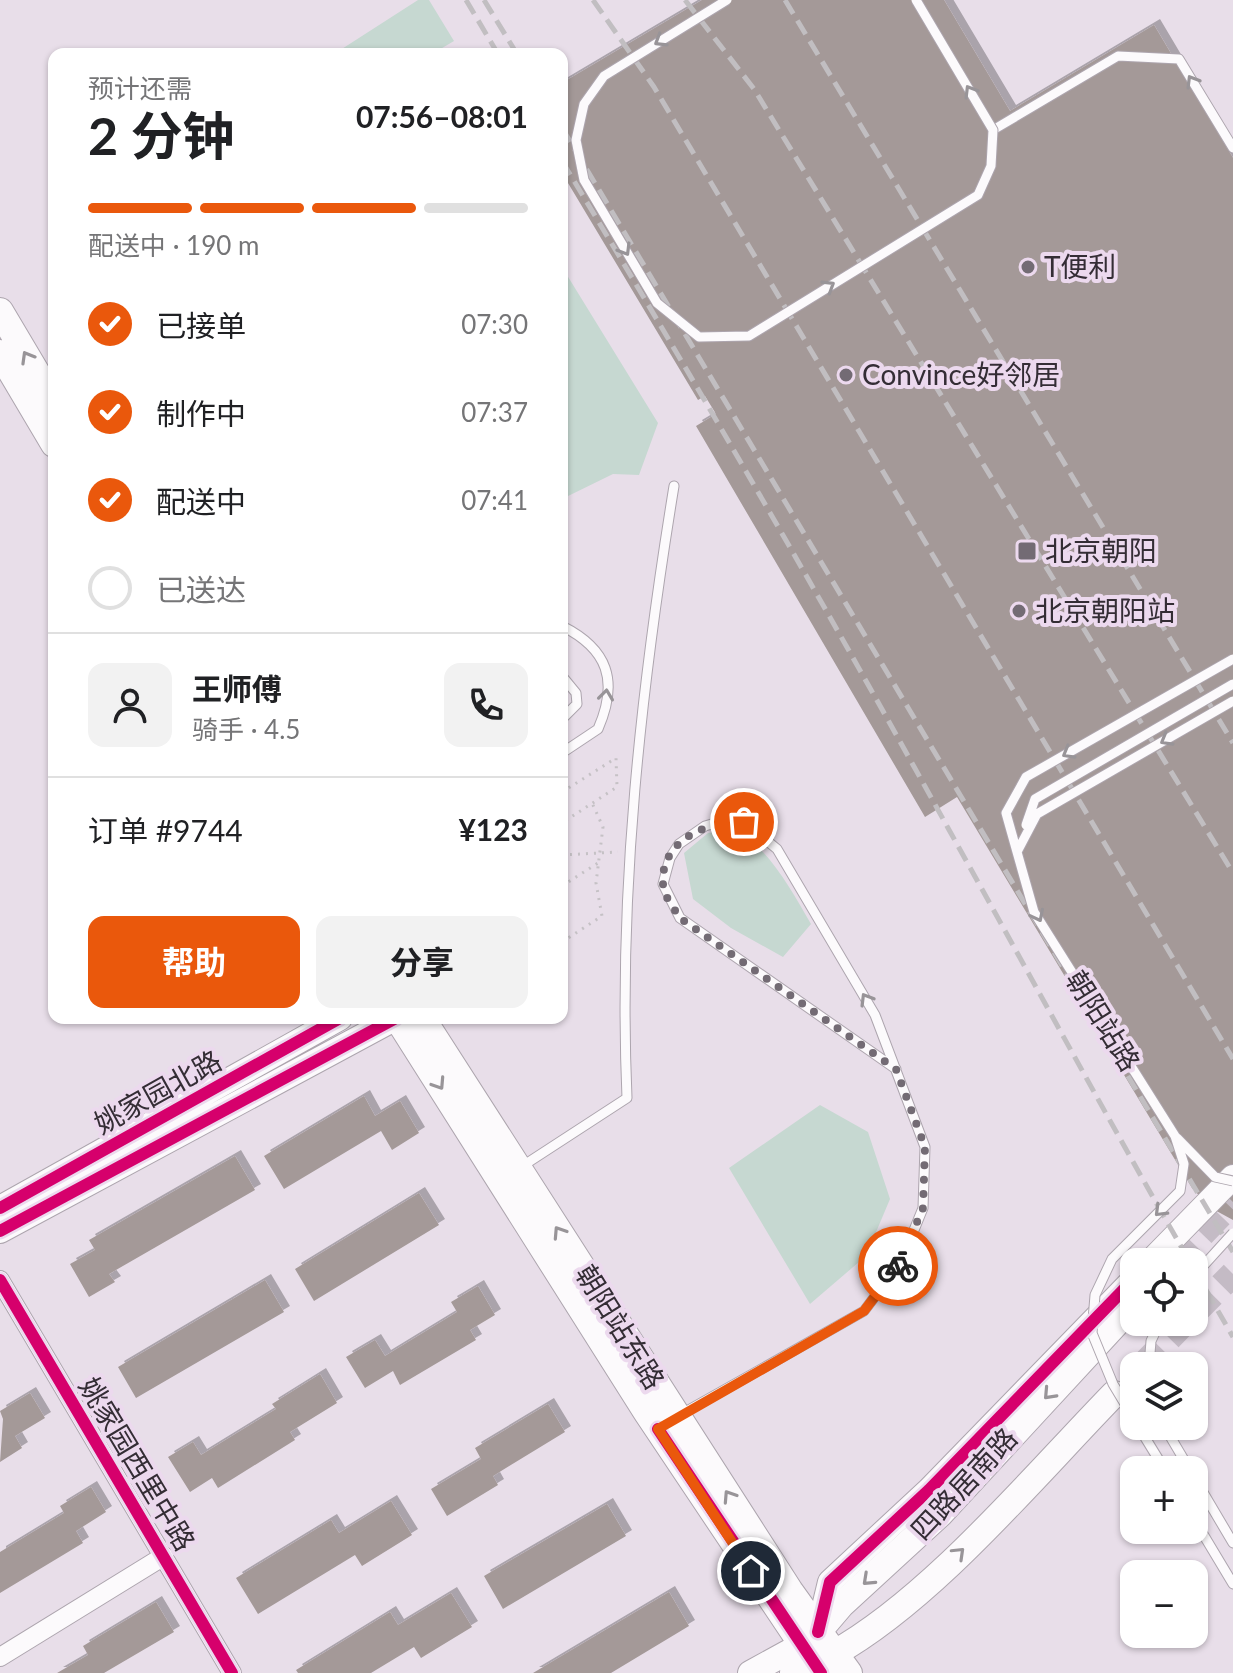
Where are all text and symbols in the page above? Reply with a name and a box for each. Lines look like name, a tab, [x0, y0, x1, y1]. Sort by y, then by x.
one-way arrow	[655, 31, 669, 46]
text: 预计还需	[88, 72, 192, 104]
one-way arrow	[1187, 75, 1202, 90]
one-way arrow	[964, 85, 980, 100]
text: 07:56–08:01	[356, 98, 528, 134]
text: 2 分钟	[88, 104, 235, 166]
text: 配送中 · 190 m	[88, 229, 259, 261]
one-way arrow	[616, 241, 631, 256]
place label: T便利	[1044, 249, 1117, 283]
marker: T便利	[1019, 258, 1037, 276]
one-way arrow	[820, 281, 835, 296]
icon: check	[88, 302, 132, 346]
text: 已接单	[156, 307, 246, 343]
text: 07:30	[461, 308, 528, 340]
one-way arrow	[21, 351, 37, 366]
place label: Convince好邻居	[862, 357, 1060, 391]
marker: Convince好邻居	[837, 366, 855, 384]
icon: check	[88, 390, 132, 434]
text: 制作中	[156, 395, 246, 431]
text: 07:37	[461, 396, 528, 428]
icon: check	[88, 478, 132, 522]
text: 配送中	[156, 483, 246, 519]
text: 07:41	[461, 484, 528, 516]
place label: 北京朝阳	[1045, 533, 1157, 567]
marker: 北京朝阳	[1016, 540, 1038, 562]
text: 已送达	[156, 571, 246, 607]
place label: 北京朝阳站	[1035, 593, 1175, 627]
marker: 北京朝阳站	[1010, 602, 1028, 620]
button: person	[88, 663, 172, 747]
button: phone	[444, 663, 528, 747]
text: 王师傅	[192, 670, 282, 706]
one-way arrow	[597, 688, 614, 701]
text: 骑手 · 4.5	[192, 713, 300, 745]
one-way arrow	[1160, 730, 1174, 746]
one-way arrow	[1062, 743, 1077, 759]
pin	[710, 788, 778, 856]
icon: bag	[722, 800, 766, 844]
text: ¥123	[458, 811, 528, 847]
text: 订单 #9744	[88, 812, 243, 848]
one-way arrow	[1028, 908, 1044, 923]
button: 帮助	[88, 916, 300, 1008]
button: 分享	[316, 916, 528, 1008]
street label: 朝阳站路	[1060, 964, 1148, 1077]
one-way arrow	[860, 993, 875, 1007]
street label: 姚家园北路	[88, 1042, 227, 1140]
one-way arrow	[429, 1075, 444, 1090]
one-way arrow	[1154, 1202, 1169, 1216]
courier	[858, 1226, 938, 1306]
one-way arrow	[554, 1227, 569, 1241]
icon: bike	[876, 1244, 920, 1288]
map controls	[1120, 1248, 1208, 1648]
button: locate	[1120, 1248, 1208, 1336]
street label: 朝阳站东路	[569, 1258, 672, 1395]
button: layers	[1120, 1352, 1208, 1440]
street label: 姚家园西里中路	[73, 1371, 203, 1556]
one-way arrow	[1044, 1385, 1058, 1399]
street label: 四路居南路	[903, 1421, 1023, 1546]
button: +	[1120, 1456, 1208, 1544]
one-way arrow	[724, 1491, 739, 1505]
pin	[717, 1537, 785, 1605]
one-way arrow	[950, 1547, 964, 1562]
icon: home	[729, 1549, 773, 1593]
button: −	[1120, 1560, 1208, 1648]
one-way arrow	[863, 1571, 877, 1585]

